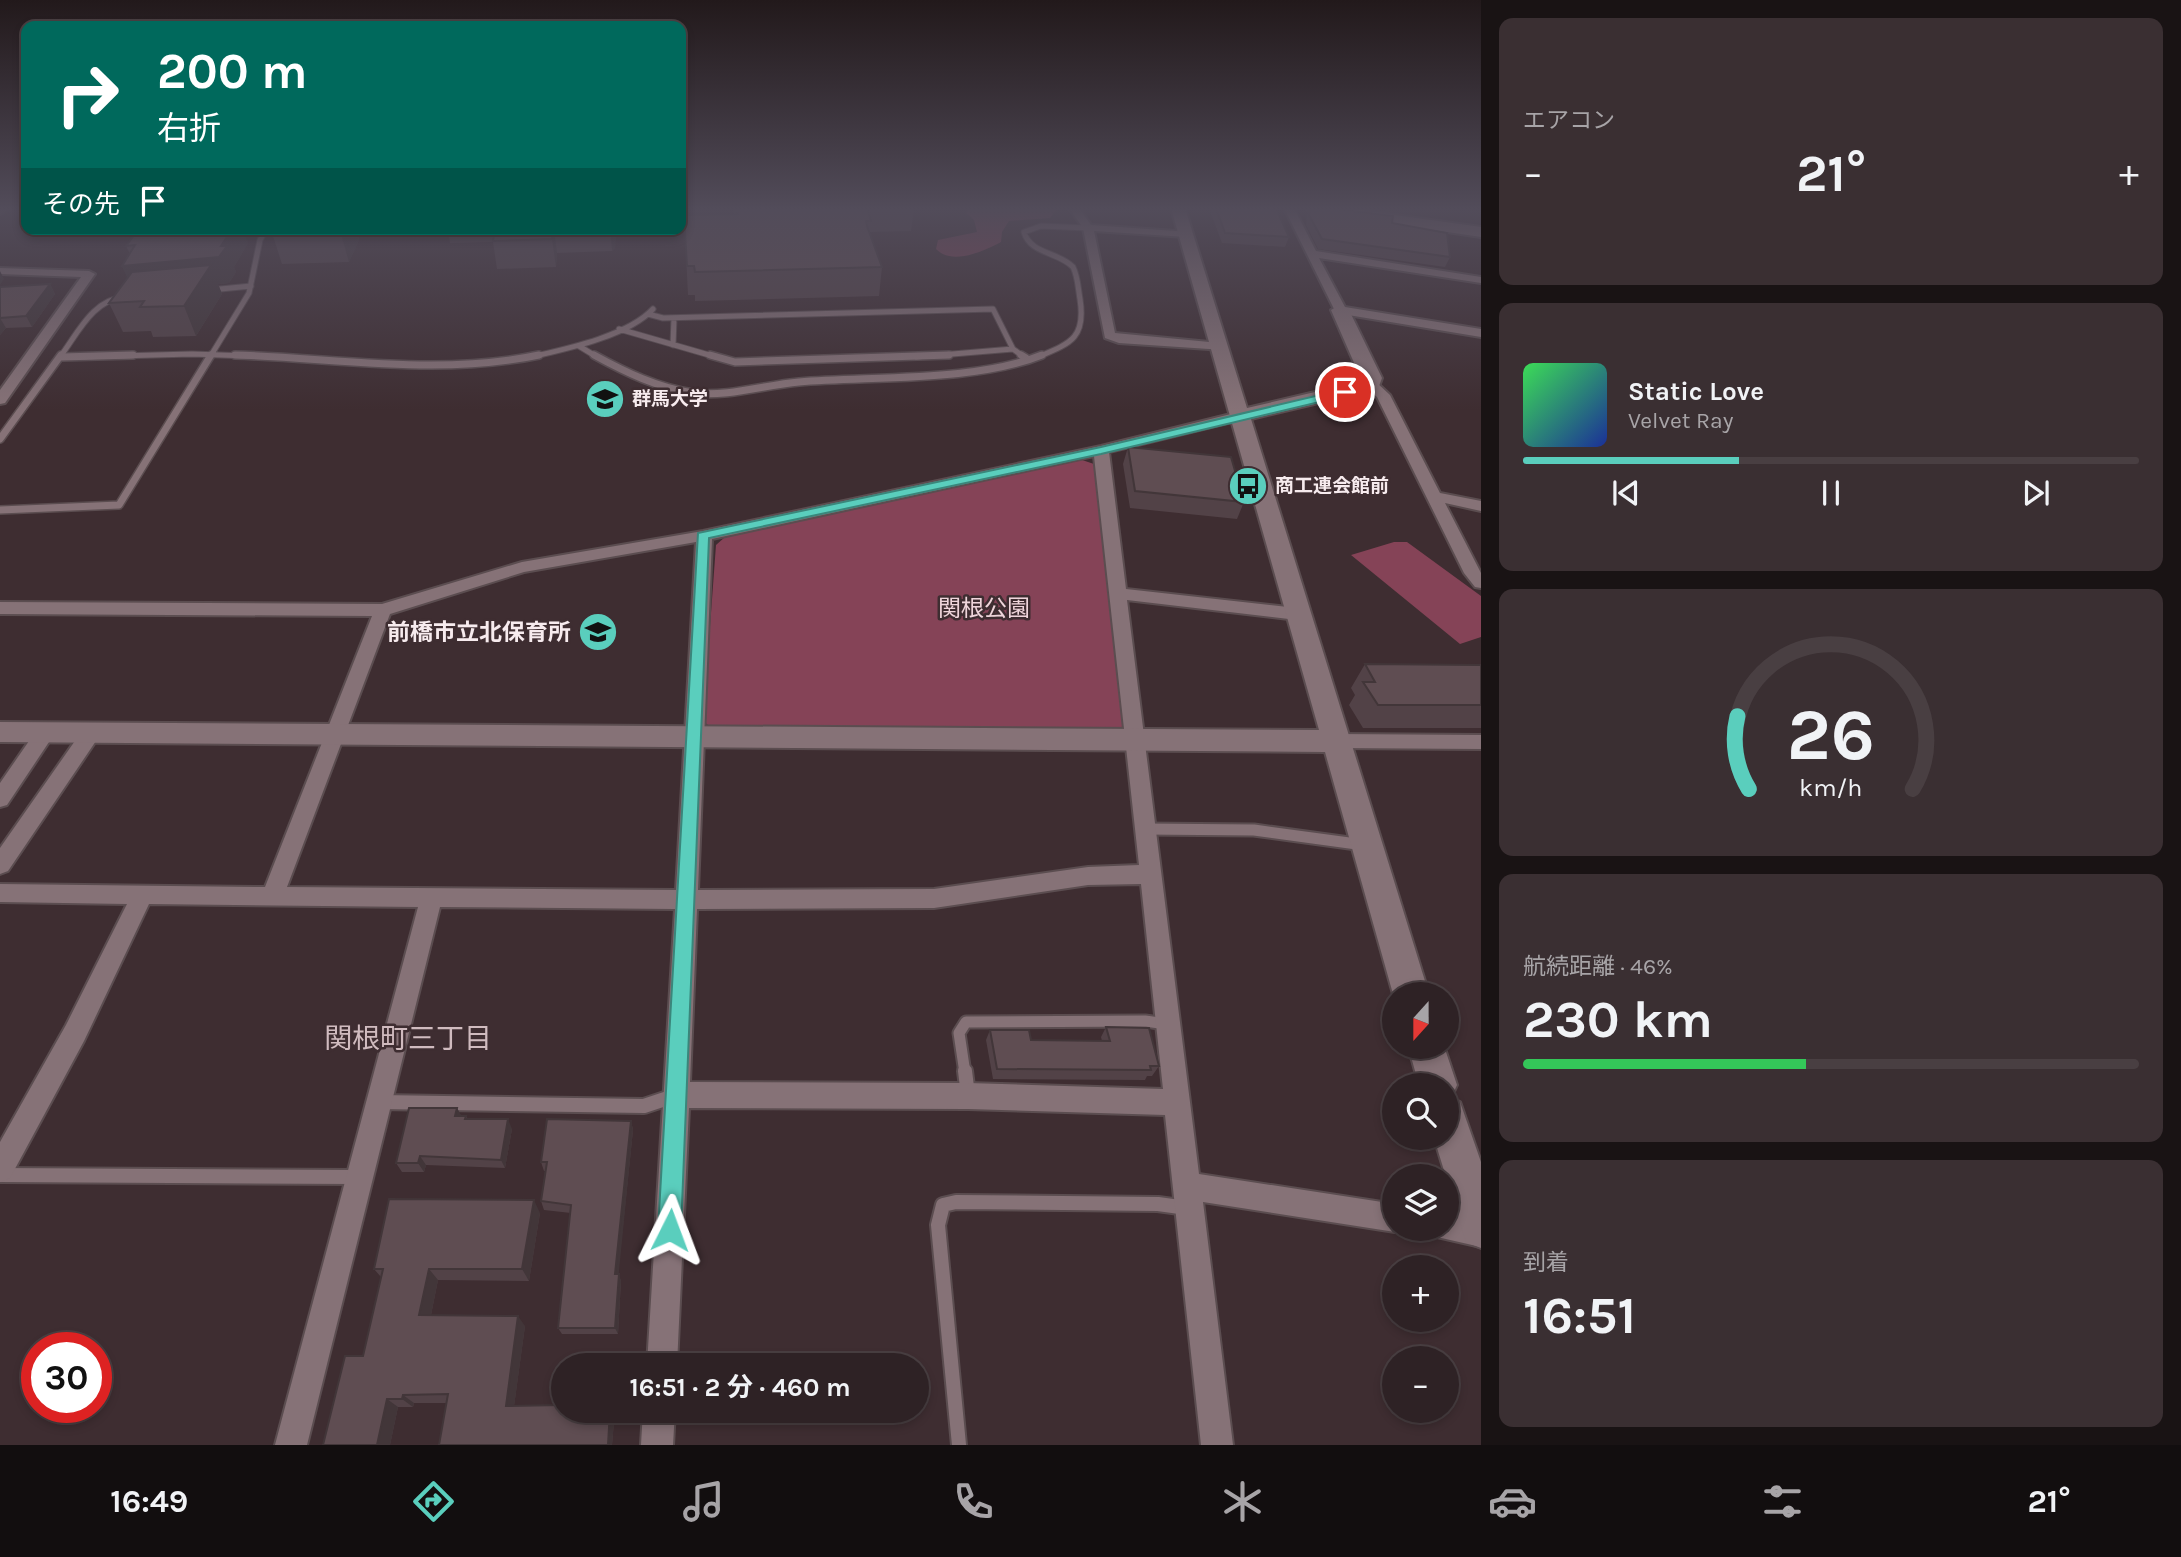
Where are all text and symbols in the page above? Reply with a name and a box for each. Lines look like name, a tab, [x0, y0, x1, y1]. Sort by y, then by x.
text: 200 m	[157, 43, 308, 100]
icon: right	[42, 49, 133, 140]
text: エアコン	[1523, 107, 1615, 134]
text: 右折	[157, 110, 221, 147]
text: 21°	[1796, 143, 1866, 204]
text: −	[1523, 151, 1543, 196]
text: +	[2119, 151, 2139, 196]
icon: arrive	[134, 182, 172, 220]
text: その先	[42, 189, 120, 220]
pin	[1315, 362, 1375, 422]
icon: arrive	[1326, 373, 1364, 411]
text: Static Love	[1628, 376, 1764, 407]
school or university icon: 群馬大学	[584, 378, 626, 420]
place label: 群馬大学	[632, 388, 708, 410]
text: Velvet Ray	[1628, 407, 1733, 434]
bus stop icon: 商工連会館前	[1227, 465, 1269, 507]
icon: previous	[1607, 474, 1645, 512]
icon: pause	[1812, 474, 1850, 512]
icon: next	[2017, 474, 2055, 512]
place label: 商工連会館前	[1275, 475, 1389, 497]
park label: 関根公園	[938, 595, 1030, 622]
school or university icon: 前橋市立北保育所	[577, 611, 619, 653]
place label: 前橋市立北保育所	[387, 619, 571, 646]
text: 26	[1787, 692, 1875, 777]
text: km/h	[1799, 772, 1863, 801]
text: 航続距離 · 46%	[1523, 953, 1673, 980]
north arrow	[1382, 982, 1460, 1059]
map controls	[1382, 982, 1459, 1423]
text: 230 km	[1523, 989, 1713, 1050]
district label: 関根町三丁目	[324, 1022, 492, 1055]
button: search	[1382, 1073, 1459, 1150]
button: layers	[1382, 1164, 1459, 1241]
position arrow	[633, 1193, 707, 1267]
text: 到着	[1523, 1249, 1569, 1276]
button: +	[1382, 1255, 1459, 1332]
text: 16:51	[1523, 1285, 1636, 1346]
speed limit sign: 30	[21, 1332, 112, 1423]
button: −	[1382, 1346, 1459, 1423]
text: 16:51 · 2 分 · 460 m	[629, 1372, 851, 1403]
icon: directions	[409, 1477, 458, 1526]
icon: music	[679, 1477, 728, 1526]
icon: phone	[949, 1477, 998, 1526]
icon: climate	[1218, 1477, 1267, 1526]
icon: car	[1488, 1477, 1537, 1526]
icon: filters	[1758, 1477, 1807, 1526]
text: 16:49	[110, 1483, 188, 1520]
text: 21°	[2027, 1483, 2071, 1520]

